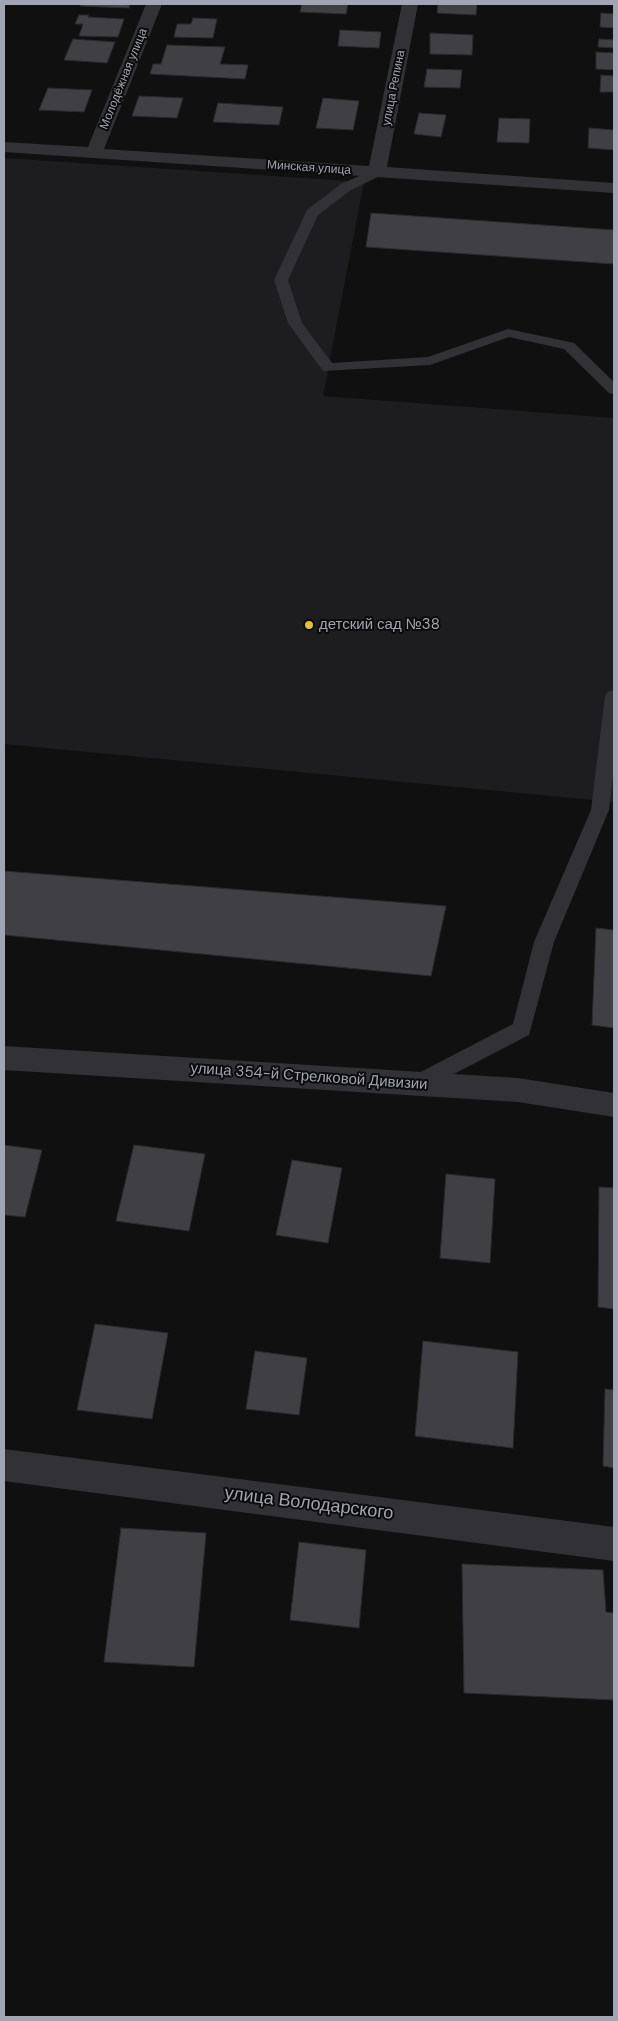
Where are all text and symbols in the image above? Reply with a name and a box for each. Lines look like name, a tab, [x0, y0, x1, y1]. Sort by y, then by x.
street label: Молодёжная улица	[97, 26, 151, 132]
street label: улица Репина	[380, 49, 408, 127]
street label: Минская улица	[267, 158, 351, 178]
place label: детский сад №38	[319, 616, 440, 634]
marker: детский сад №38	[303, 619, 315, 631]
street label: улица 354-й Стрелковой Дивизии	[190, 1060, 428, 1094]
street label: улица Володарского	[223, 1483, 395, 1525]

